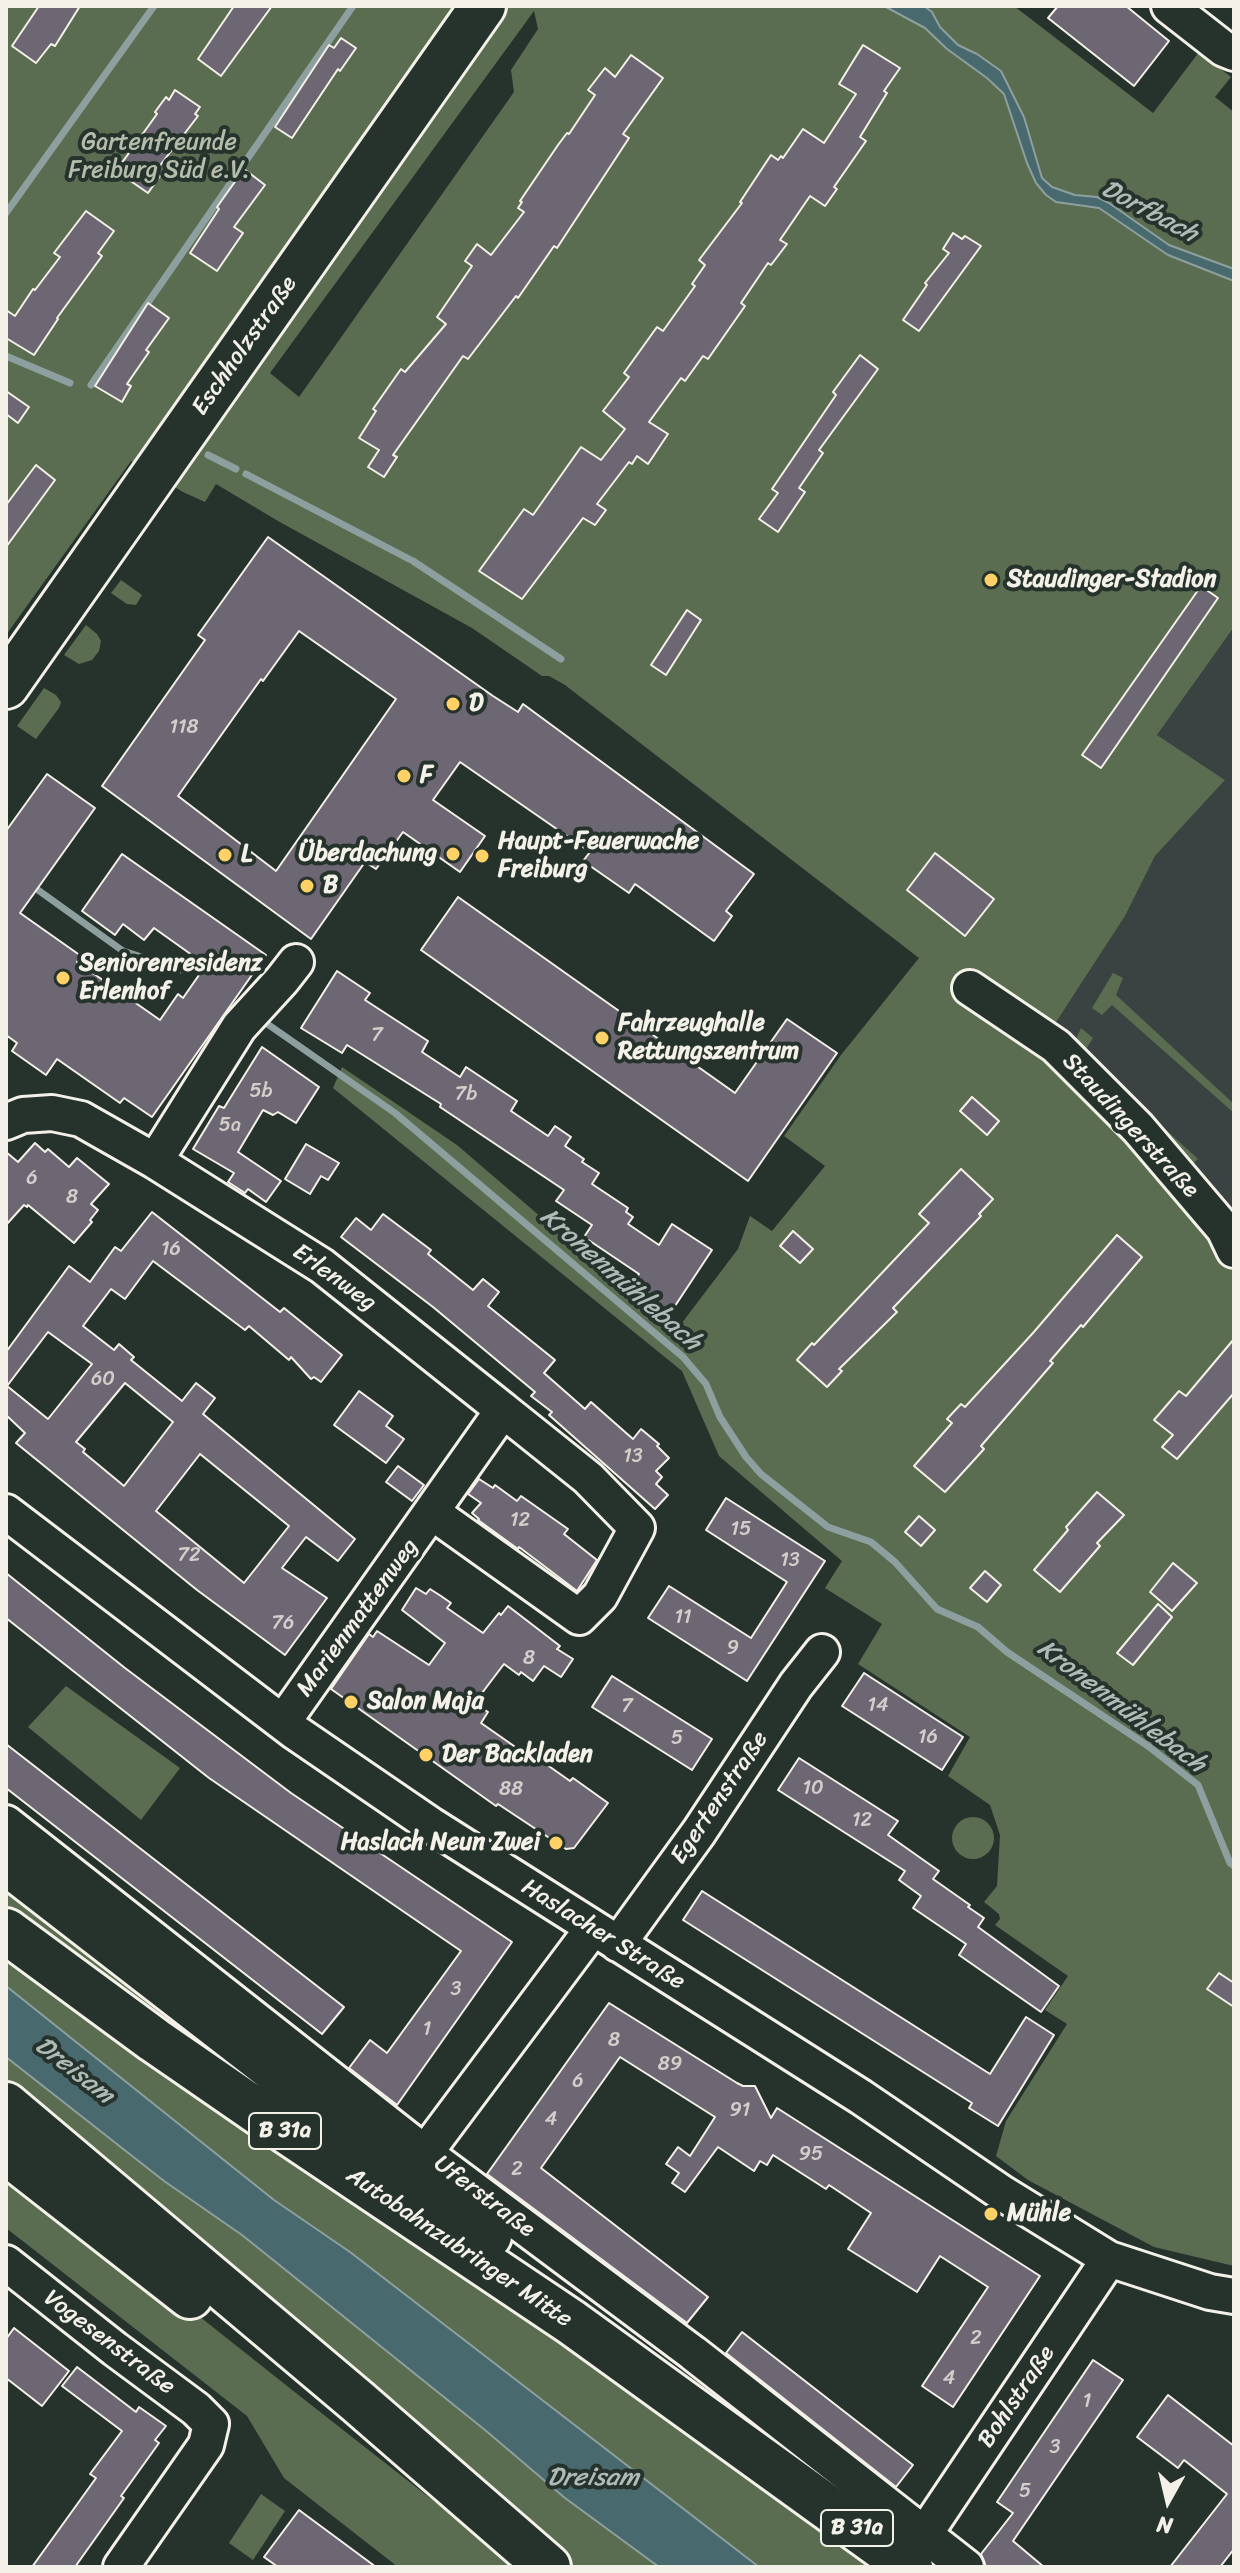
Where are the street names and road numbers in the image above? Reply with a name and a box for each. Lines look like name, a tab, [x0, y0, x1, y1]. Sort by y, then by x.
street label: Eschholzstraße	[186, 271, 304, 421]
street label: Staudingerstraße	[1056, 1048, 1204, 1204]
street label: Erlenweg	[287, 1238, 381, 1318]
street label: Marienmattenweg	[291, 1533, 425, 1703]
street label: Egertenstraße	[665, 1726, 775, 1870]
street label: Haslacher Straße	[516, 1873, 690, 1997]
road number: B 31a	[249, 2113, 321, 2149]
street label: Uferstraße	[428, 2150, 540, 2244]
street label: Autobahnzubringer Mitte	[341, 2162, 577, 2334]
street label: Vogesenstraße	[38, 2284, 180, 2402]
street label: Bohlstraße	[972, 2340, 1062, 2454]
road number: B 31a	[821, 2510, 893, 2546]

